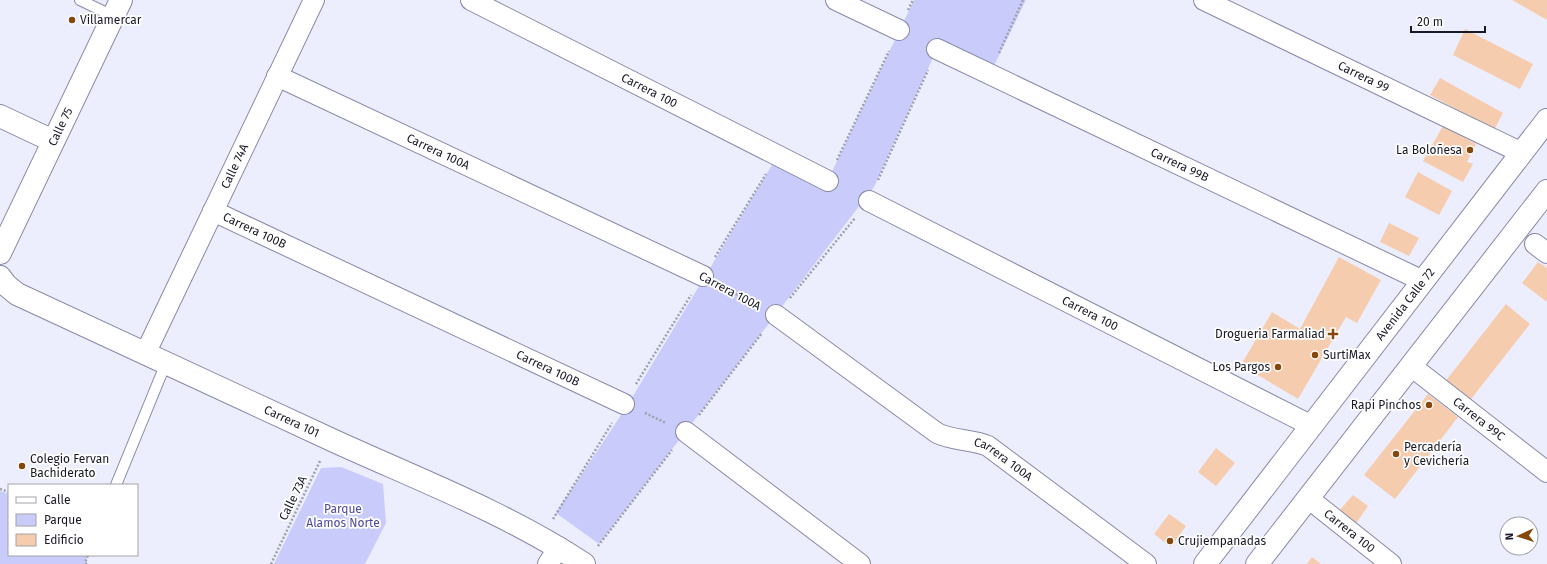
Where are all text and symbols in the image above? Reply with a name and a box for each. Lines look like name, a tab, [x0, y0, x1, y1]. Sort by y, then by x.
scale bar	[1411, 8, 1485, 34]
place label: Villamercar	[80, 13, 142, 27]
marker: Villamercar	[67, 15, 77, 25]
text: 20 m	[1417, 15, 1443, 29]
street label: Carrera 99	[1336, 58, 1391, 95]
street label: Carrera 100	[619, 70, 680, 111]
street label: Calle 75	[45, 105, 76, 148]
street label: Carrera 100A	[404, 131, 472, 172]
street label: Calle 74A	[218, 142, 251, 191]
place label: La Boloñesa	[1396, 143, 1462, 157]
street label: Carrera 99B	[1149, 145, 1211, 185]
marker: La Boloñesa	[1465, 145, 1475, 155]
street label: Carrera 100B	[221, 210, 289, 251]
street label: Avenida Calle 72	[1373, 265, 1437, 343]
street label: Carrera 100A	[697, 269, 763, 313]
street label: Carrera 100	[1060, 293, 1121, 334]
place label: Drogueria Farmaliad	[1215, 327, 1325, 341]
marker: Drogueria Farmaliad	[1328, 329, 1338, 339]
street label: Carrera 100B	[514, 347, 582, 389]
place label: SurtiMax	[1323, 348, 1371, 362]
marker: SurtiMax	[1310, 350, 1320, 360]
place label: Los Pargos	[1213, 360, 1270, 374]
marker: Los Pargos	[1273, 362, 1283, 372]
street label: Carrera 99C	[1450, 394, 1508, 444]
place label: Rapi Pinchos	[1351, 398, 1421, 412]
marker: Rapi Pinchos	[1424, 400, 1434, 410]
street label: Carrera 101	[262, 402, 322, 440]
street label: Carrera 100A	[973, 435, 1035, 484]
place label: Percadería y Cevichería	[1404, 440, 1469, 468]
marker: Percadería y Cevichería	[1391, 449, 1401, 459]
place label: Colegio Fervan Bachiderato	[30, 452, 109, 480]
marker: Colegio Fervan Bachiderato	[17, 461, 27, 471]
street label: Calle 73A	[276, 473, 310, 523]
legend	[8, 484, 138, 556]
text: Calle	[44, 493, 71, 507]
park label: Parque Alamos Norte	[306, 502, 380, 530]
street label: Carrera 100	[1321, 506, 1378, 556]
text: Parque	[44, 513, 82, 527]
north arrow	[1499, 516, 1539, 556]
text: Edificio	[44, 533, 84, 547]
text: N	[1503, 533, 1516, 540]
place label: Crujiempanadas	[1178, 534, 1266, 548]
marker: Crujiempanadas	[1165, 536, 1175, 546]

